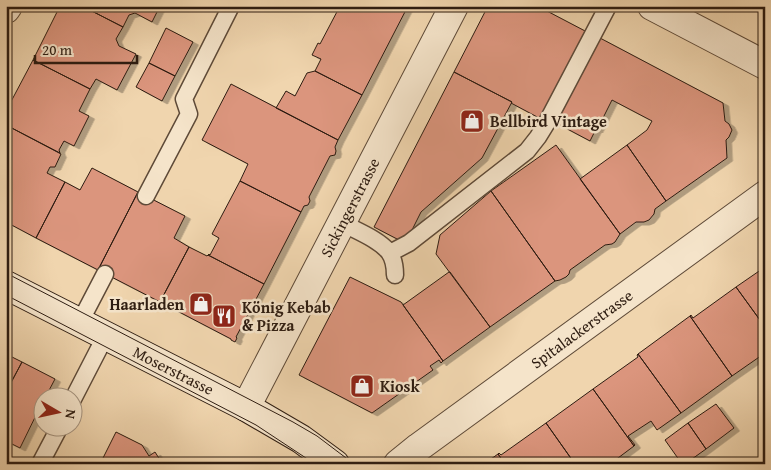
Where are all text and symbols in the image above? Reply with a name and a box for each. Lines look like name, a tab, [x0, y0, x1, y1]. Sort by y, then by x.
scale bar	[35, 32, 138, 64]
text: 20 m	[42, 39, 73, 60]
shop icon: Bellbird Vintage	[459, 108, 485, 134]
place label: Bellbird Vintage	[490, 109, 607, 133]
street label: Sickingerstrasse	[314, 153, 385, 261]
street label: Spitalackerstrasse	[525, 283, 638, 374]
shop icon: Haarladen	[188, 291, 214, 317]
place label: Haarladen	[110, 292, 185, 316]
place label: König Kebab & Pizza	[242, 295, 331, 337]
restaurant icon: König Kebab & Pizza	[211, 303, 237, 329]
street label: Moserstrasse	[129, 340, 218, 401]
shop icon: Kiosk	[349, 373, 375, 399]
place label: Kiosk	[380, 374, 420, 398]
north arrow	[32, 388, 82, 438]
text: N	[60, 408, 81, 421]

